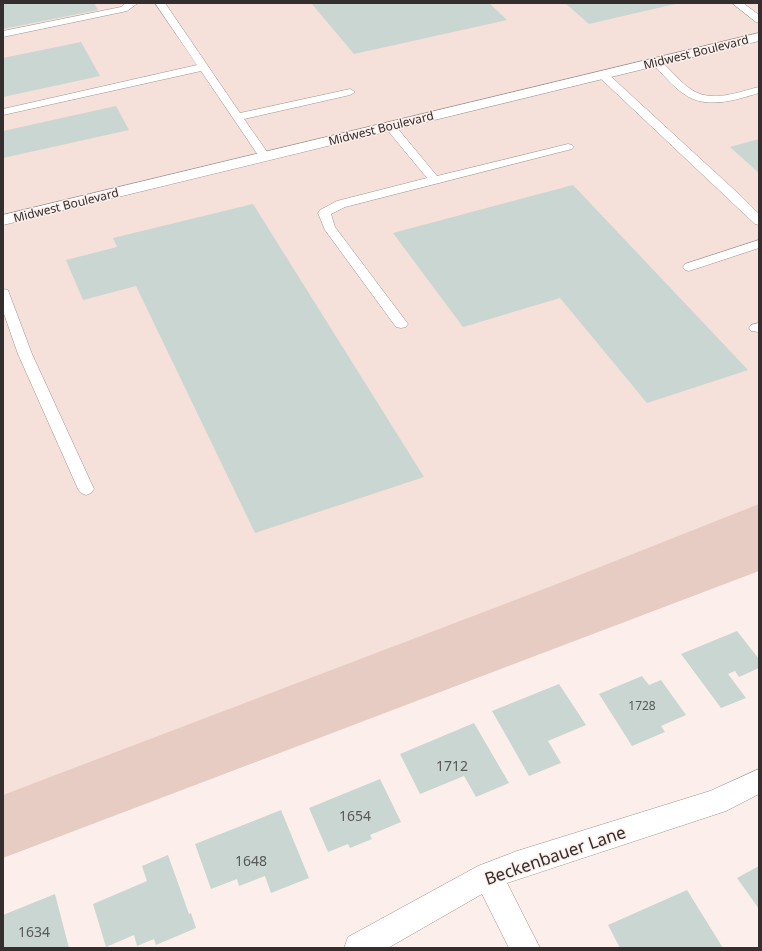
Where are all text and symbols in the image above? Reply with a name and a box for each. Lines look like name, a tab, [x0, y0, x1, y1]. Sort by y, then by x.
street label: Midwest Boulevard	[642, 31, 750, 73]
street label: Midwest Boulevard	[327, 107, 435, 149]
street label: Midwest Boulevard	[12, 184, 120, 226]
house number: 1728	[628, 697, 656, 714]
house number: 1712	[436, 756, 468, 775]
house number: 1654	[339, 806, 371, 825]
street label: Beckenbauer Lane	[481, 820, 629, 890]
house number: 1648	[235, 851, 267, 870]
house number: 1634	[18, 922, 50, 941]

